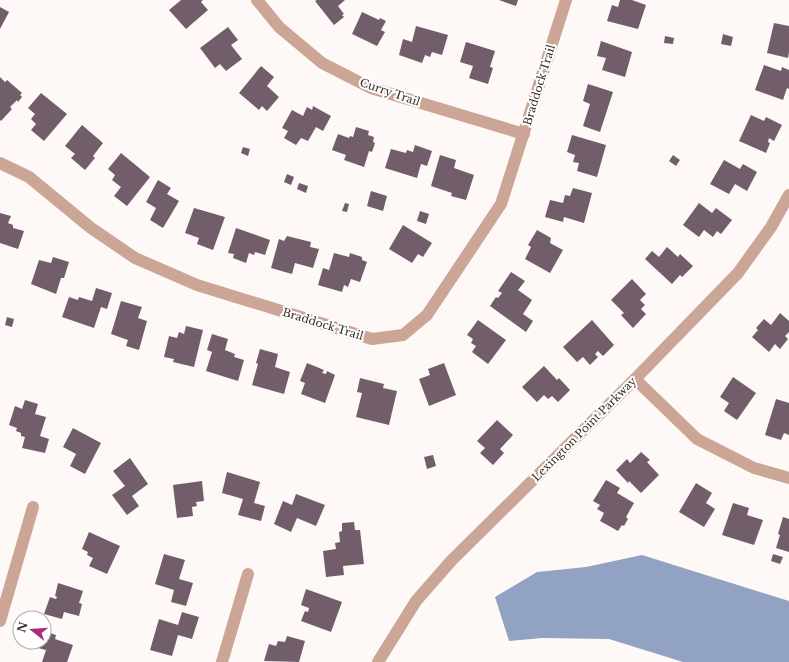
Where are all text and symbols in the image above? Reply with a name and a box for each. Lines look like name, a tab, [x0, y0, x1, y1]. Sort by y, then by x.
street label: Braddock Trail	[520, 42, 558, 127]
street label: Curry Trail	[358, 75, 422, 109]
street label: Braddock Trail	[281, 305, 366, 343]
street label: Lexington Point Parkway	[529, 374, 639, 484]
north arrow	[12, 610, 52, 650]
text: N	[14, 619, 31, 634]

